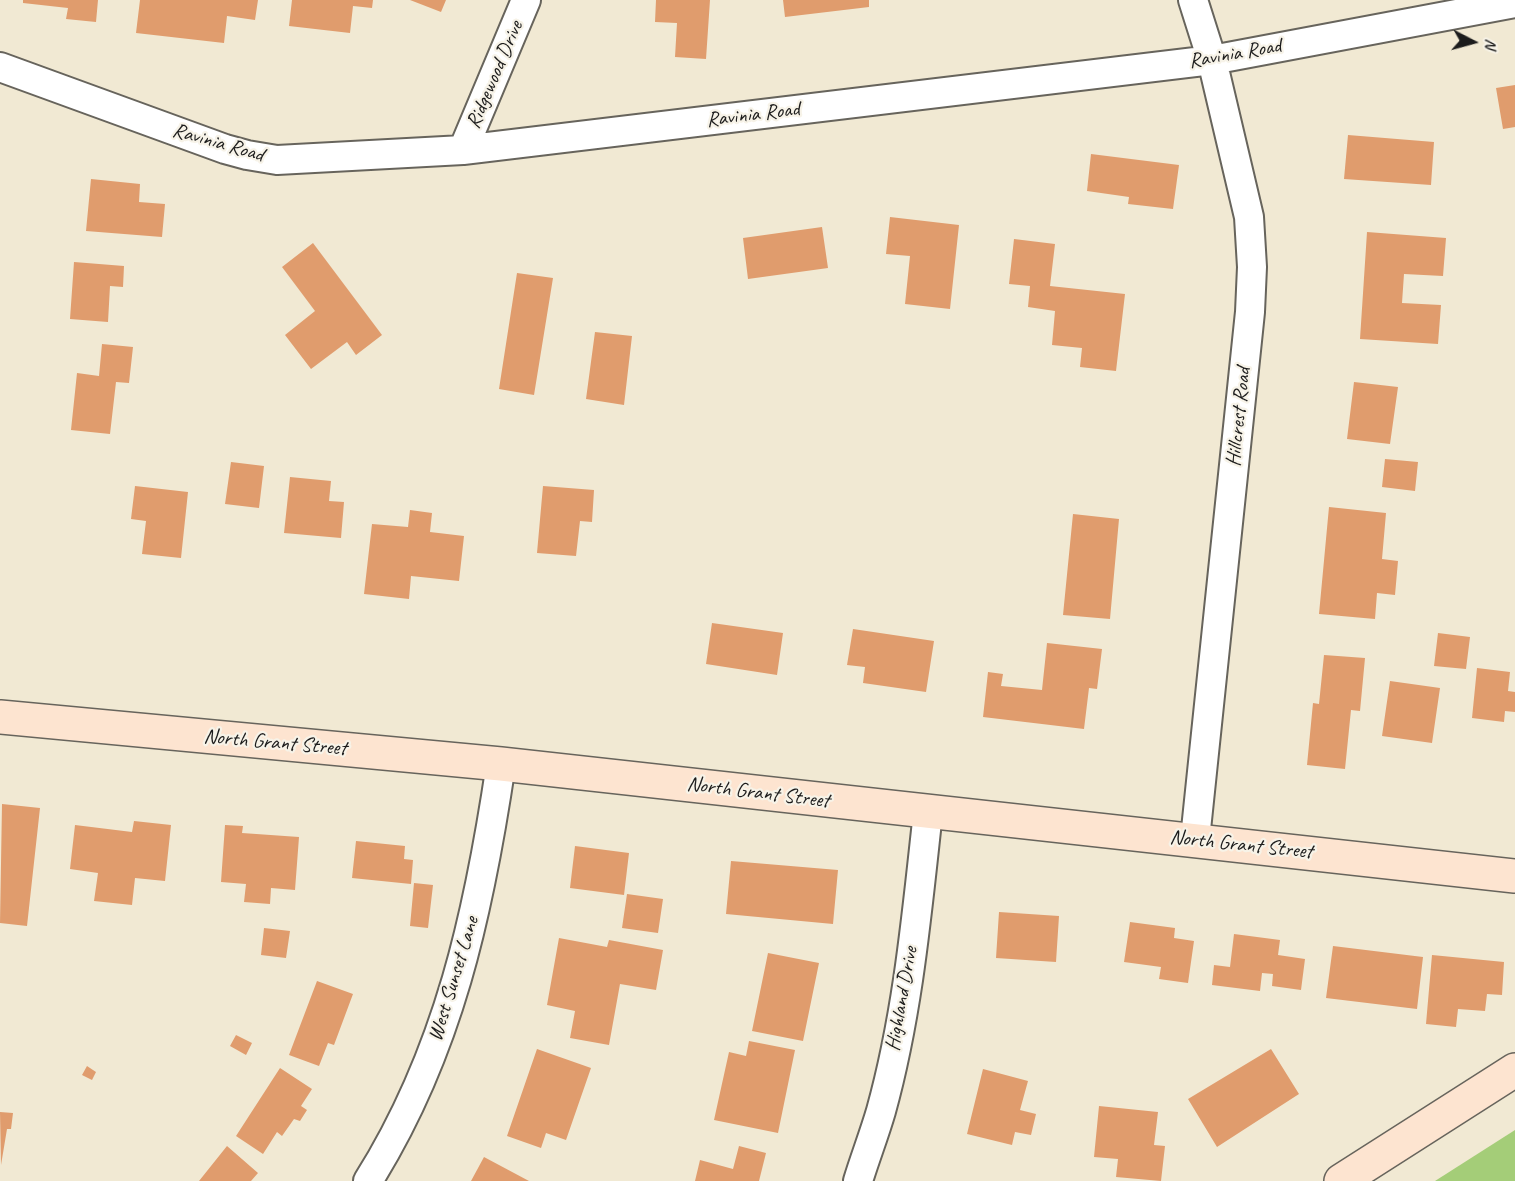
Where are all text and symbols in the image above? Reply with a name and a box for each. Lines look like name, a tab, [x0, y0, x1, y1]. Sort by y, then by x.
north arrow	[1443, 12, 1503, 72]
street label: Ridgewood Drive	[461, 17, 529, 133]
street label: Ravinia Road	[1187, 33, 1283, 75]
text: N	[1480, 38, 1501, 50]
street label: Ravinia Road	[705, 97, 801, 133]
street label: Ravinia Road	[170, 118, 266, 168]
street label: Hillcrest Road	[1221, 366, 1257, 468]
street label: North Grant Street	[203, 724, 347, 762]
street label: North Grant Street	[685, 772, 831, 814]
street label: North Grant Street	[1168, 825, 1314, 865]
street label: West Sunset Lane	[423, 914, 485, 1044]
street label: Highland Drive	[880, 945, 924, 1053]

